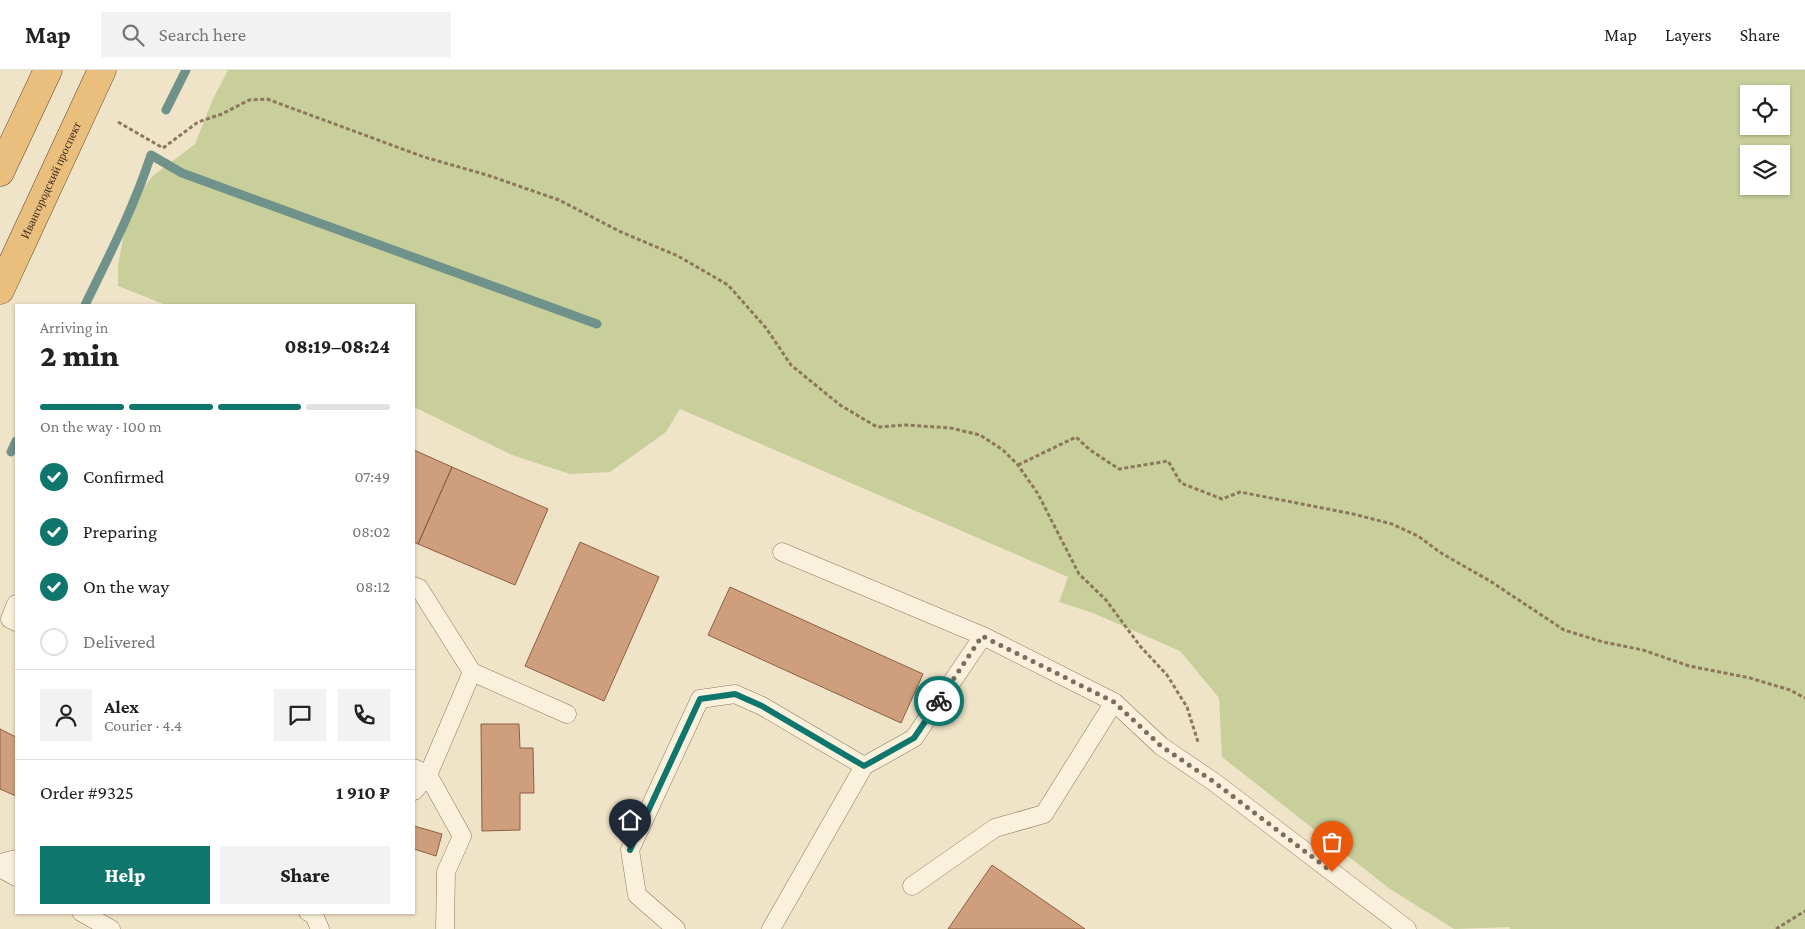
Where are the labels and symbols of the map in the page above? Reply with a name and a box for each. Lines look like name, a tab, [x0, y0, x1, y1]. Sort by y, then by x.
street label: Ивангородский проспект	[18, 119, 84, 241]
courier	[914, 676, 964, 726]
pin	[609, 799, 651, 850]
pin	[1311, 821, 1353, 872]

